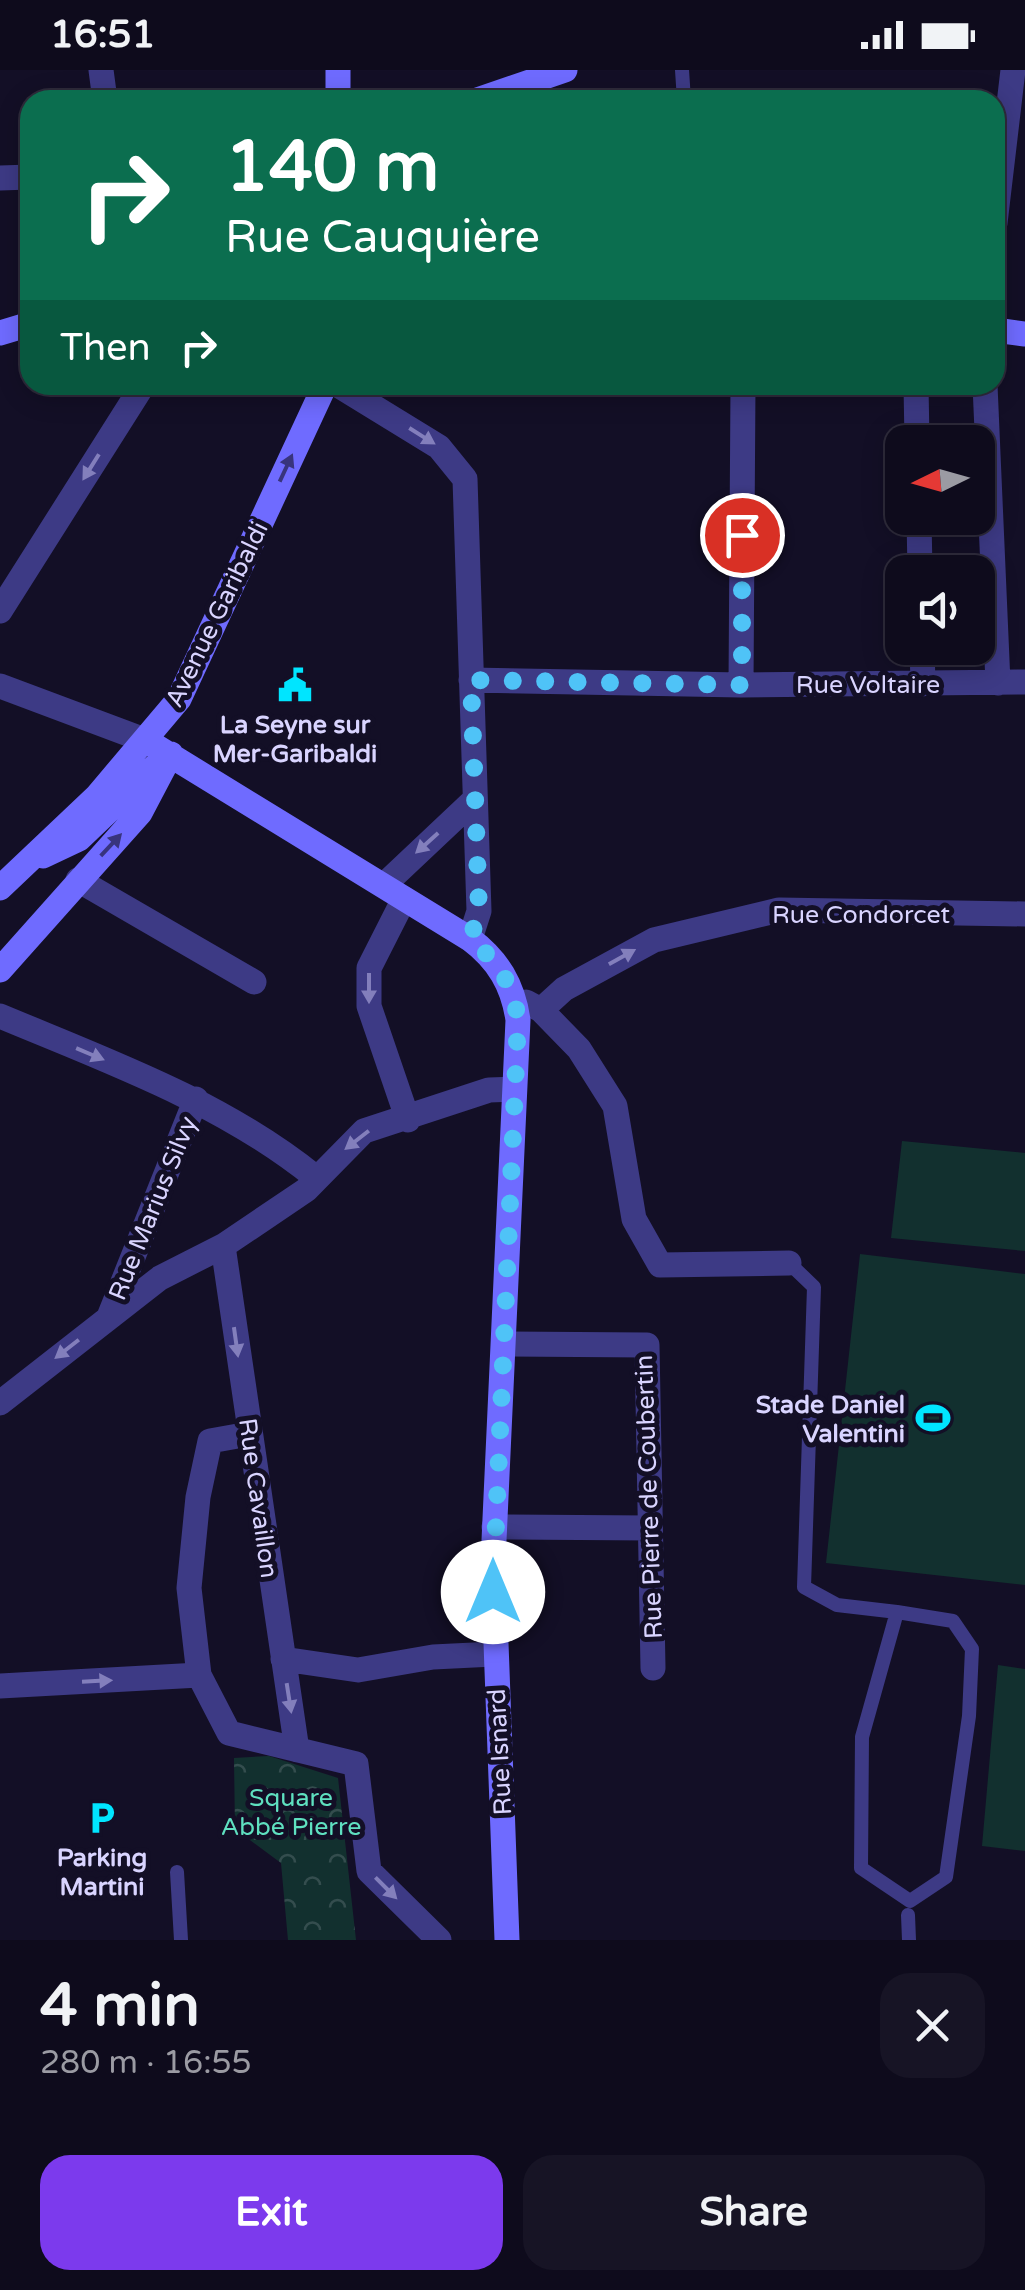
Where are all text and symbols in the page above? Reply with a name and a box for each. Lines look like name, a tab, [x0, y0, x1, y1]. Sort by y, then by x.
text: 16:51	[50, 12, 155, 58]
text: 140 m	[225, 126, 439, 210]
icon: right	[60, 130, 190, 260]
text: Rue Cauquière	[225, 211, 540, 265]
icon: right	[171, 320, 226, 375]
text: Then	[60, 325, 151, 371]
north arrow	[885, 425, 995, 535]
map controls	[885, 425, 995, 665]
one-way arrow	[408, 426, 436, 444]
one-way arrow	[278, 453, 295, 482]
one-way arrow	[82, 454, 100, 481]
pin	[700, 493, 785, 578]
icon: arrive	[715, 508, 770, 563]
street label: Avenue Garibaldi	[159, 517, 275, 712]
button: sound	[885, 555, 995, 665]
public building icon: La Seyne sur Mer-Garibaldi	[276, 666, 314, 704]
street label: Rue Voltaire	[796, 670, 940, 700]
place label: La Seyne sur Mer-Garibaldi	[213, 710, 377, 769]
one-way arrow	[415, 831, 440, 853]
one-way arrow	[99, 833, 122, 857]
street label: Rue Condorcet	[772, 900, 951, 930]
one-way arrow	[608, 949, 636, 967]
one-way arrow	[361, 973, 377, 1005]
one-way arrow	[75, 1046, 105, 1062]
street label: Rue Marius Silvy	[102, 1112, 203, 1305]
one-way arrow	[345, 1129, 370, 1150]
one-way arrow	[229, 1327, 245, 1358]
one-way arrow	[54, 1338, 80, 1359]
street label: Rue Pierre de Coubertin	[629, 1354, 669, 1640]
place label: Stade Daniel Valentini	[756, 1390, 905, 1449]
sports icon: Stade Daniel Valentini	[914, 1399, 952, 1437]
street label: Rue Cavaillon	[232, 1416, 284, 1580]
position arrow	[441, 1540, 545, 1644]
one-way arrow	[82, 1673, 114, 1689]
one-way arrow	[282, 1683, 297, 1715]
street label: Rue Isnard	[482, 1688, 518, 1816]
park label: Square Abbé Pierre	[221, 1783, 361, 1842]
parking icon: Parking Martini	[83, 1799, 121, 1837]
place label: Parking Martini	[57, 1843, 147, 1902]
one-way arrow	[374, 1876, 398, 1899]
text: 4 min	[40, 1970, 200, 2042]
button: close	[880, 1973, 985, 2078]
text: 280 m · 16:55	[40, 2044, 252, 2082]
button: Exit	[40, 2155, 503, 2270]
button: Share	[523, 2155, 985, 2270]

